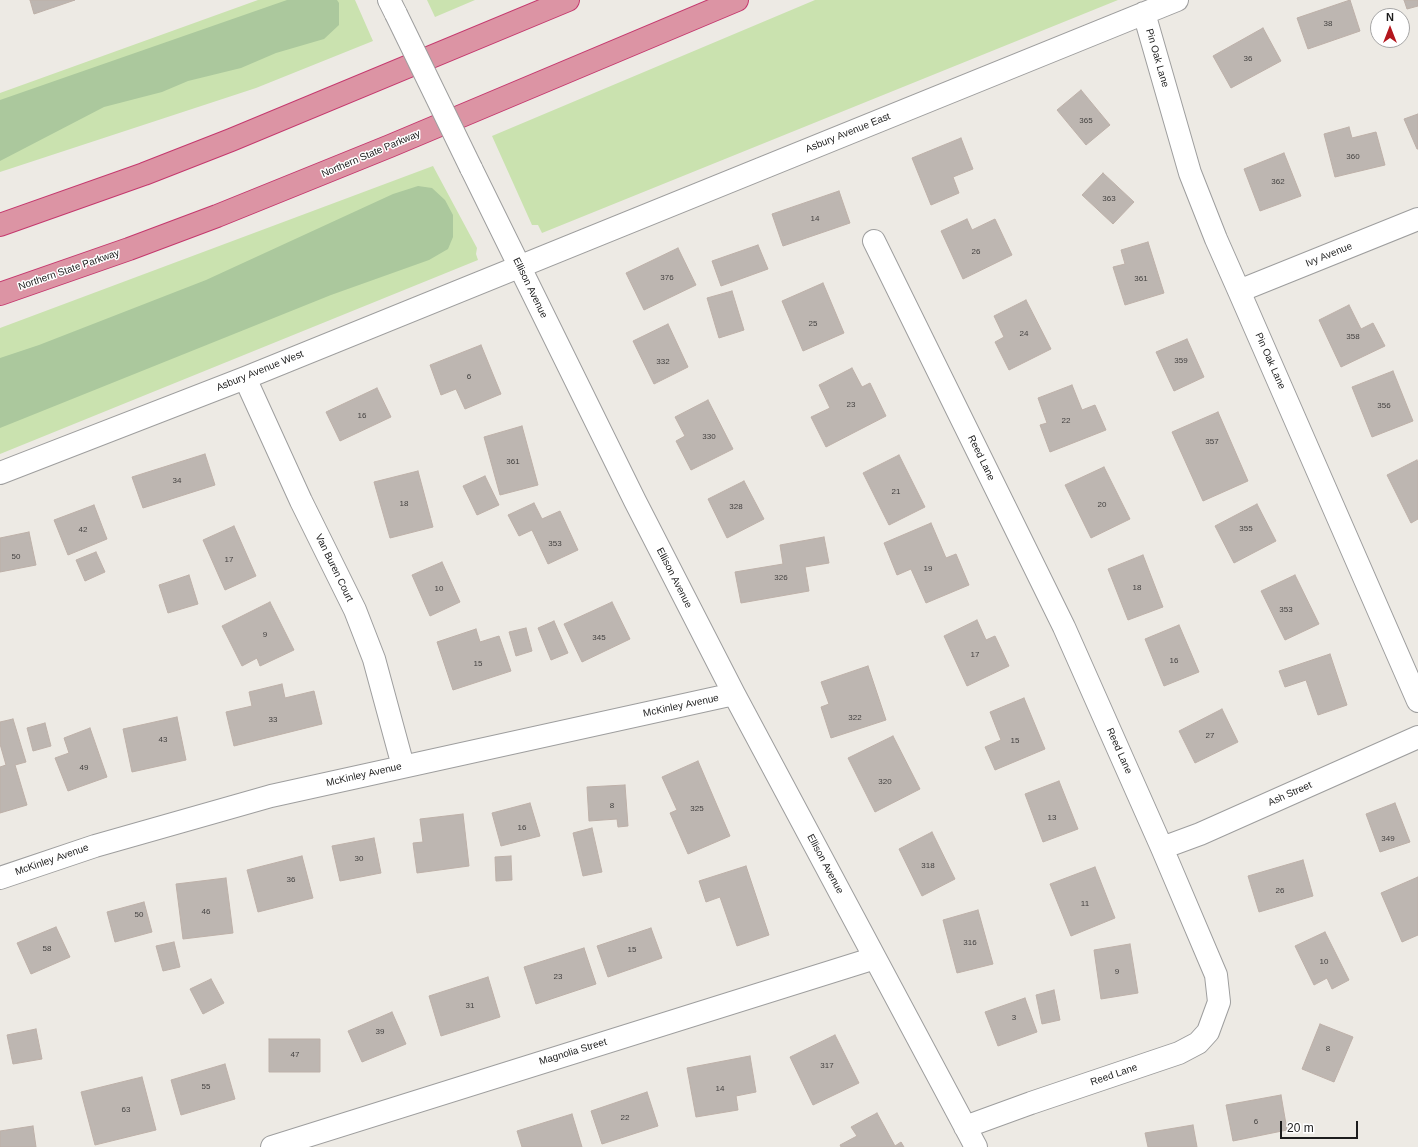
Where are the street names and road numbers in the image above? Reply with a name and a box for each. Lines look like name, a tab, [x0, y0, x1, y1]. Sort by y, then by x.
street label: Pin Oak Lane	[1143, 27, 1171, 89]
street label: Asbury Avenue East	[804, 111, 892, 155]
street label: Northern State Parkway	[320, 128, 422, 180]
street label: Ivy Avenue	[1304, 240, 1354, 270]
street label: Northern State Parkway	[17, 247, 121, 293]
street label: Ellison Avenue	[510, 256, 550, 320]
street label: Pin Oak Lane	[1252, 331, 1288, 391]
street label: Asbury Avenue West	[215, 348, 305, 394]
street label: Reed Lane	[965, 433, 997, 483]
street label: Van Buren Court	[312, 532, 356, 604]
street label: Ellison Avenue	[654, 546, 694, 610]
street label: McKinley Avenue	[642, 692, 720, 720]
street label: Reed Lane	[1104, 726, 1134, 776]
street label: McKinley Avenue	[325, 760, 403, 790]
street label: Ash Street	[1266, 779, 1314, 809]
street label: Ellison Avenue	[804, 832, 846, 896]
street label: McKinley Avenue	[14, 842, 90, 878]
street label: Magnolia Street	[538, 1036, 608, 1068]
street label: Reed Lane	[1089, 1061, 1139, 1089]

